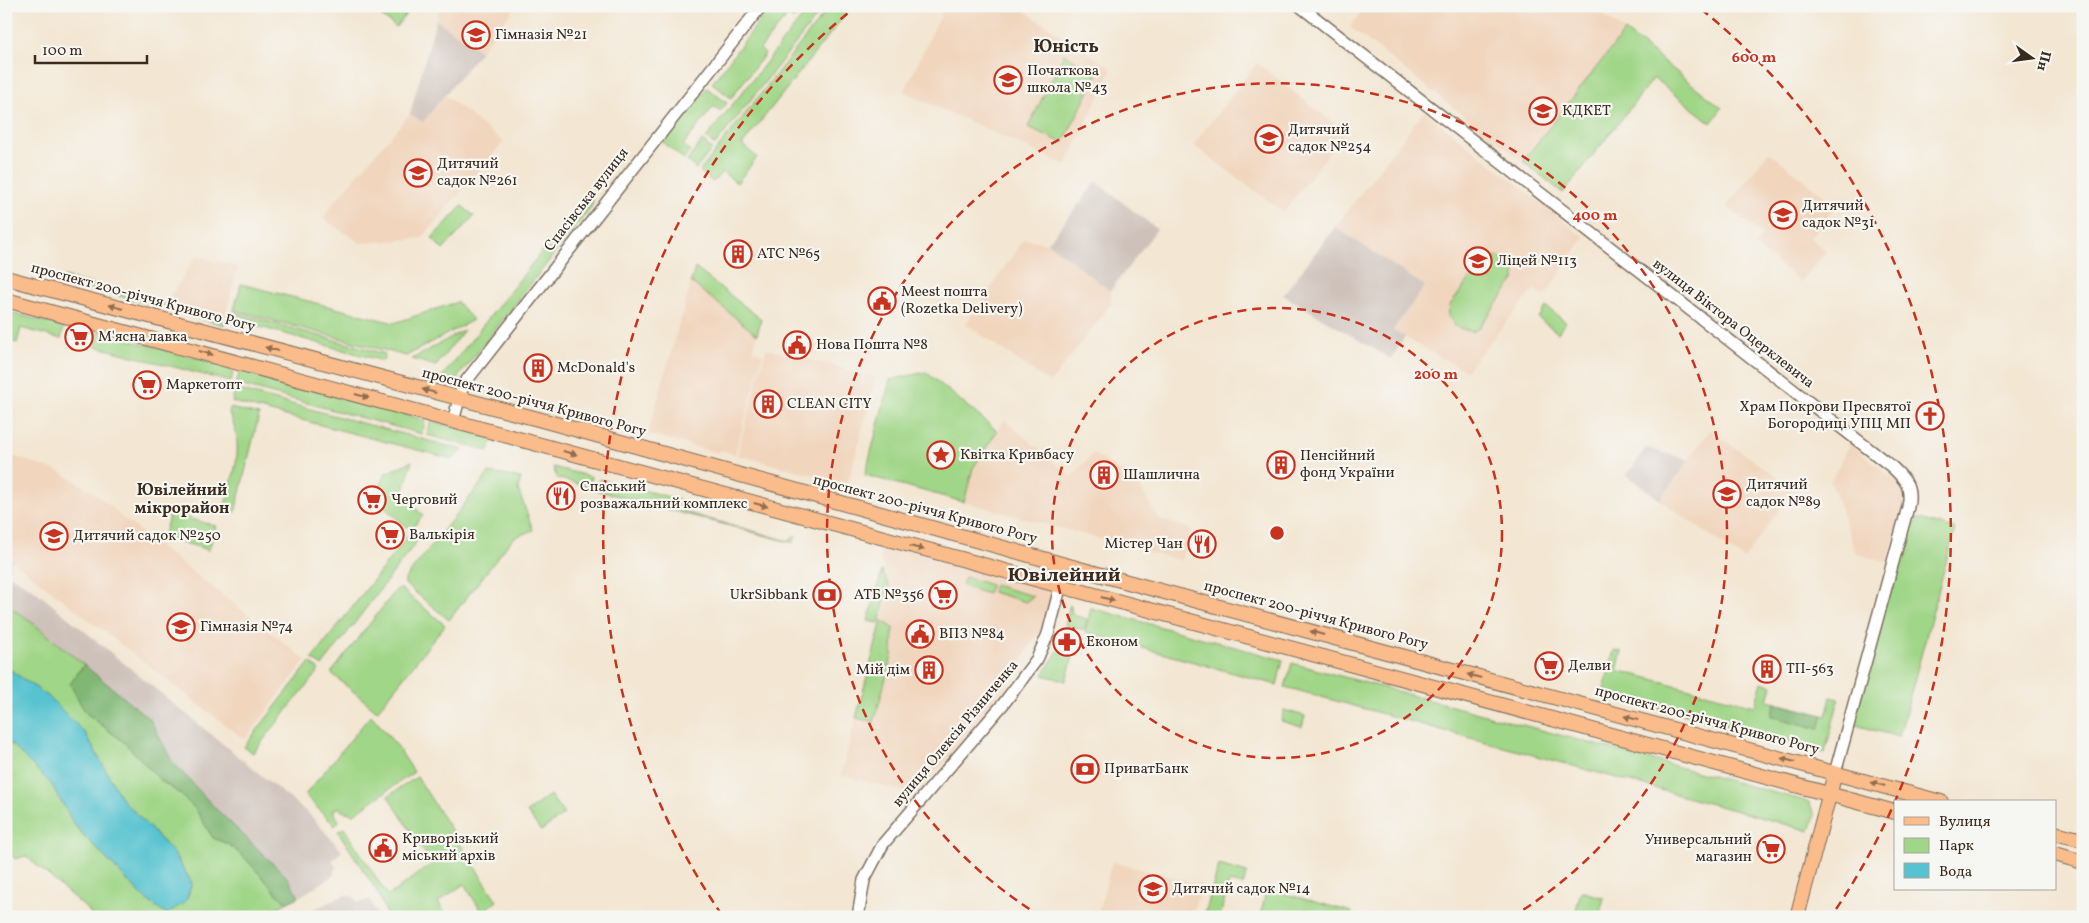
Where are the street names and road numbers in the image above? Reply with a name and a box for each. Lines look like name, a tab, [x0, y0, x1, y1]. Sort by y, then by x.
street label: Спасівська вулиця	[540, 144, 634, 256]
street label: вулиця Віктора Оцерклевича	[1648, 254, 1818, 394]
street label: проспект 200-річчя Кривого Рогу	[28, 258, 258, 338]
street label: проспект 200-річчя Кривого Рогу	[419, 363, 649, 443]
street label: проспект 200-річчя Кривого Рогу	[810, 470, 1040, 550]
street label: проспект 200-річчя Кривого Рогу	[1201, 576, 1431, 656]
street label: вулиця Олексія Різниченка	[888, 656, 1024, 812]
street label: проспект 200-річчя Кривого Рогу	[1592, 681, 1822, 761]

